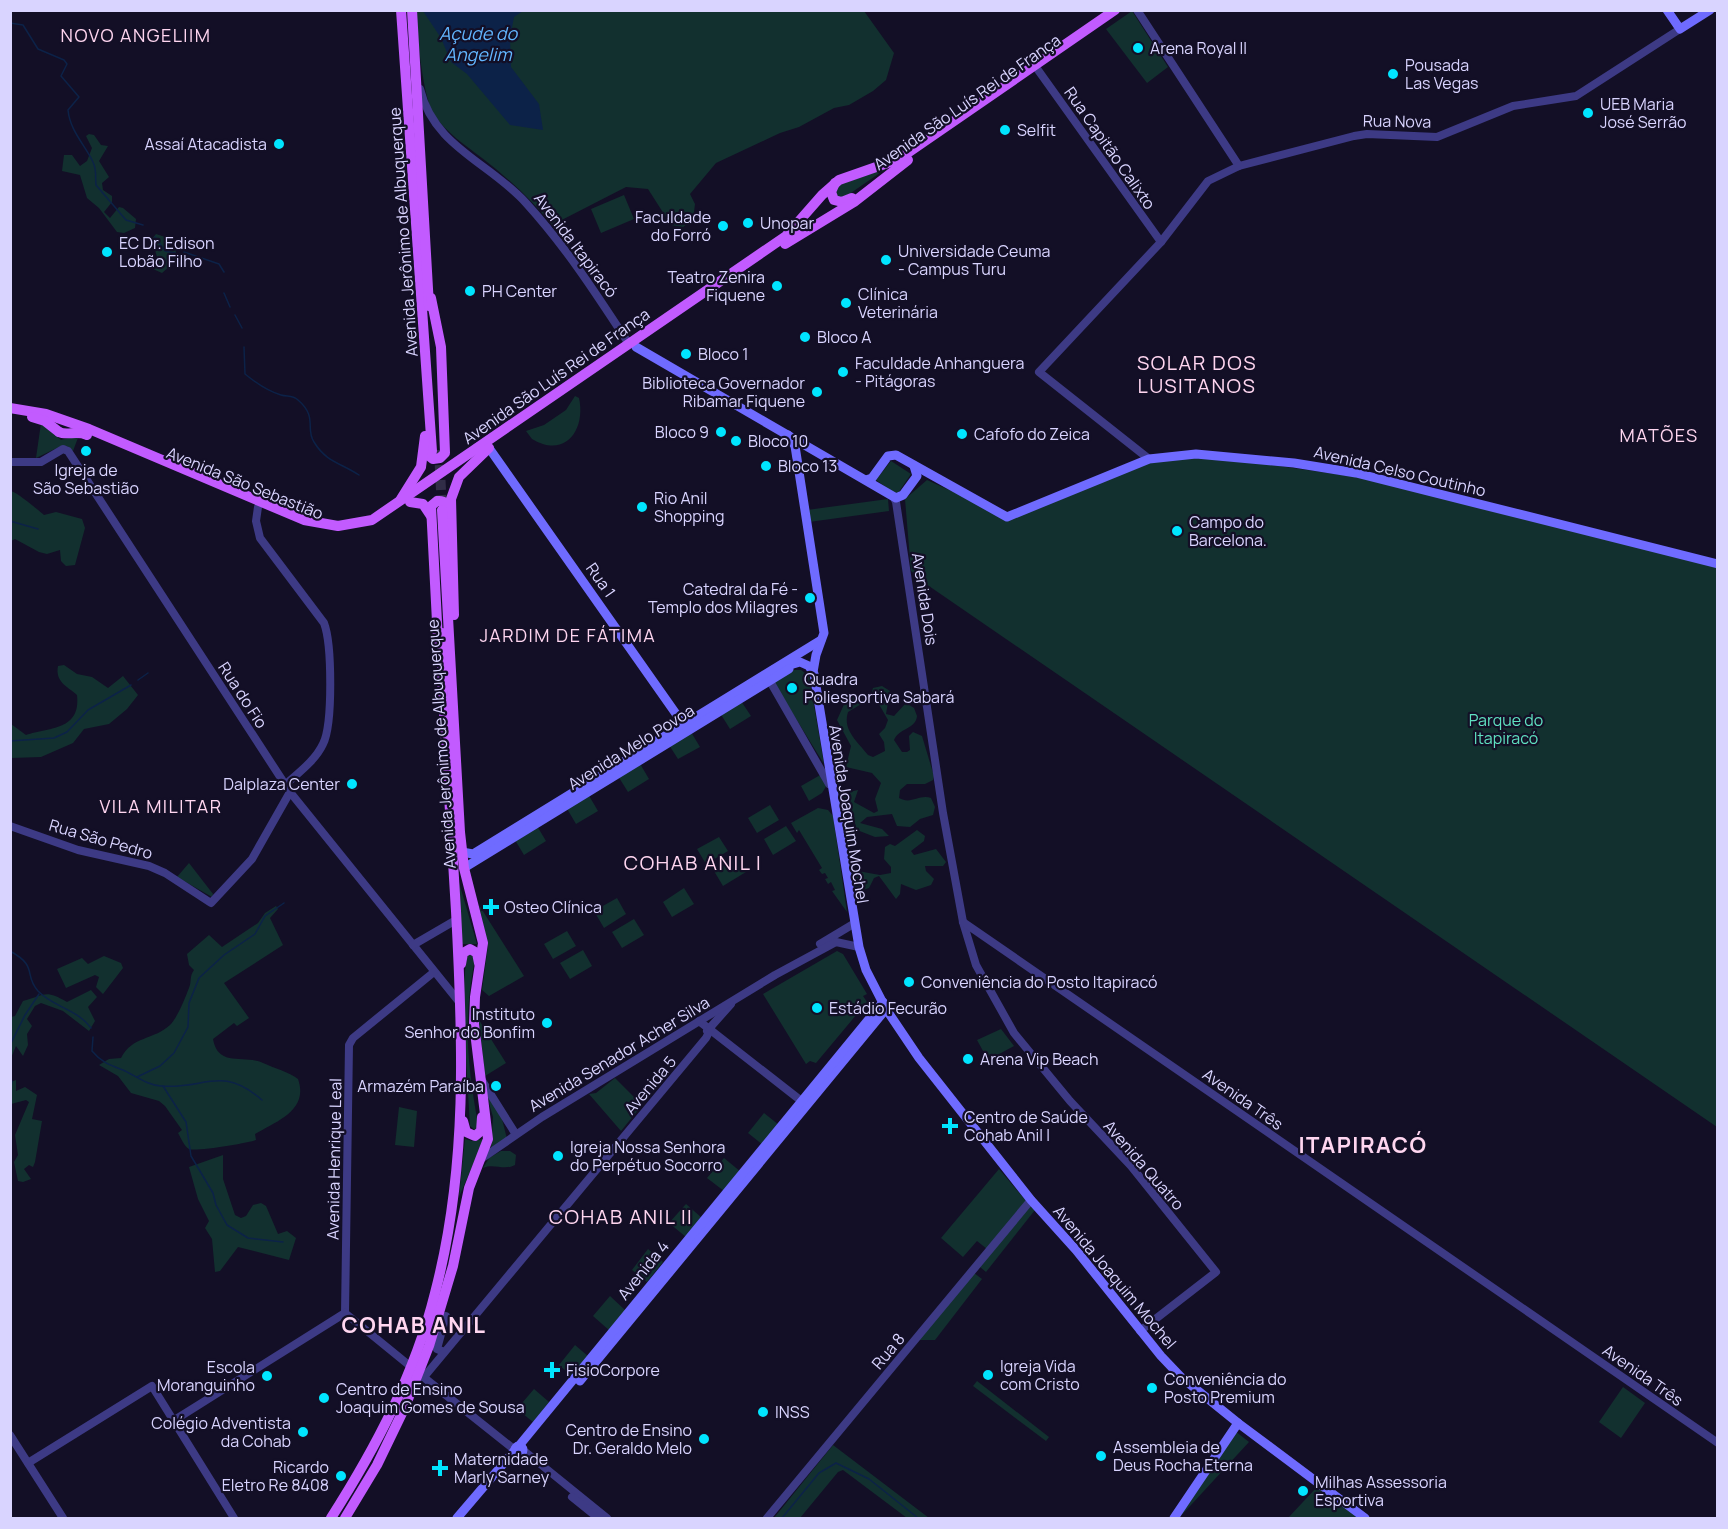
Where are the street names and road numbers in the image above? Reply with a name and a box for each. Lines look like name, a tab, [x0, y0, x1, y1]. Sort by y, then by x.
street label: Avenida São Luís Rei de França	[869, 29, 1065, 175]
street label: Rua Capitão Calixto	[1059, 82, 1161, 214]
street label: Avenida Jerônimo de Albuquerque	[383, 107, 423, 357]
street label: Rua Nova	[1363, 109, 1431, 133]
street label: Avenida Itapiracó	[529, 188, 623, 302]
street label: Avenida São Luís Rei de França	[458, 303, 654, 449]
street label: Avenida São Sebastião	[163, 441, 327, 525]
street label: Avenida Celso Coutinho	[1312, 441, 1488, 501]
street label: Avenida Dois	[907, 551, 943, 647]
street label: Rua 1	[581, 558, 621, 602]
street label: Avenida Jerônimo de Albuquerque	[421, 619, 461, 869]
street label: Rua do Fio	[213, 658, 273, 732]
street label: Avenida Melo Povoa	[564, 699, 698, 795]
street label: Avenida Joaquim Mochel	[824, 723, 874, 905]
street label: Rua São Pedro	[47, 814, 155, 864]
street label: Avenida Senador Acher Silva	[525, 991, 713, 1117]
street label: Avenida 5	[619, 1051, 681, 1119]
street label: Avenida Três	[1198, 1063, 1288, 1135]
street label: Avenida Henrique Leal	[322, 1078, 346, 1240]
street label: Avenida Quatro	[1099, 1115, 1189, 1215]
street label: Avenida Joaquim Mochel	[1048, 1201, 1182, 1353]
street label: Avenida 4	[612, 1236, 674, 1304]
street label: Rua 8	[866, 1328, 910, 1374]
street label: Avenida Três	[1598, 1339, 1688, 1411]

